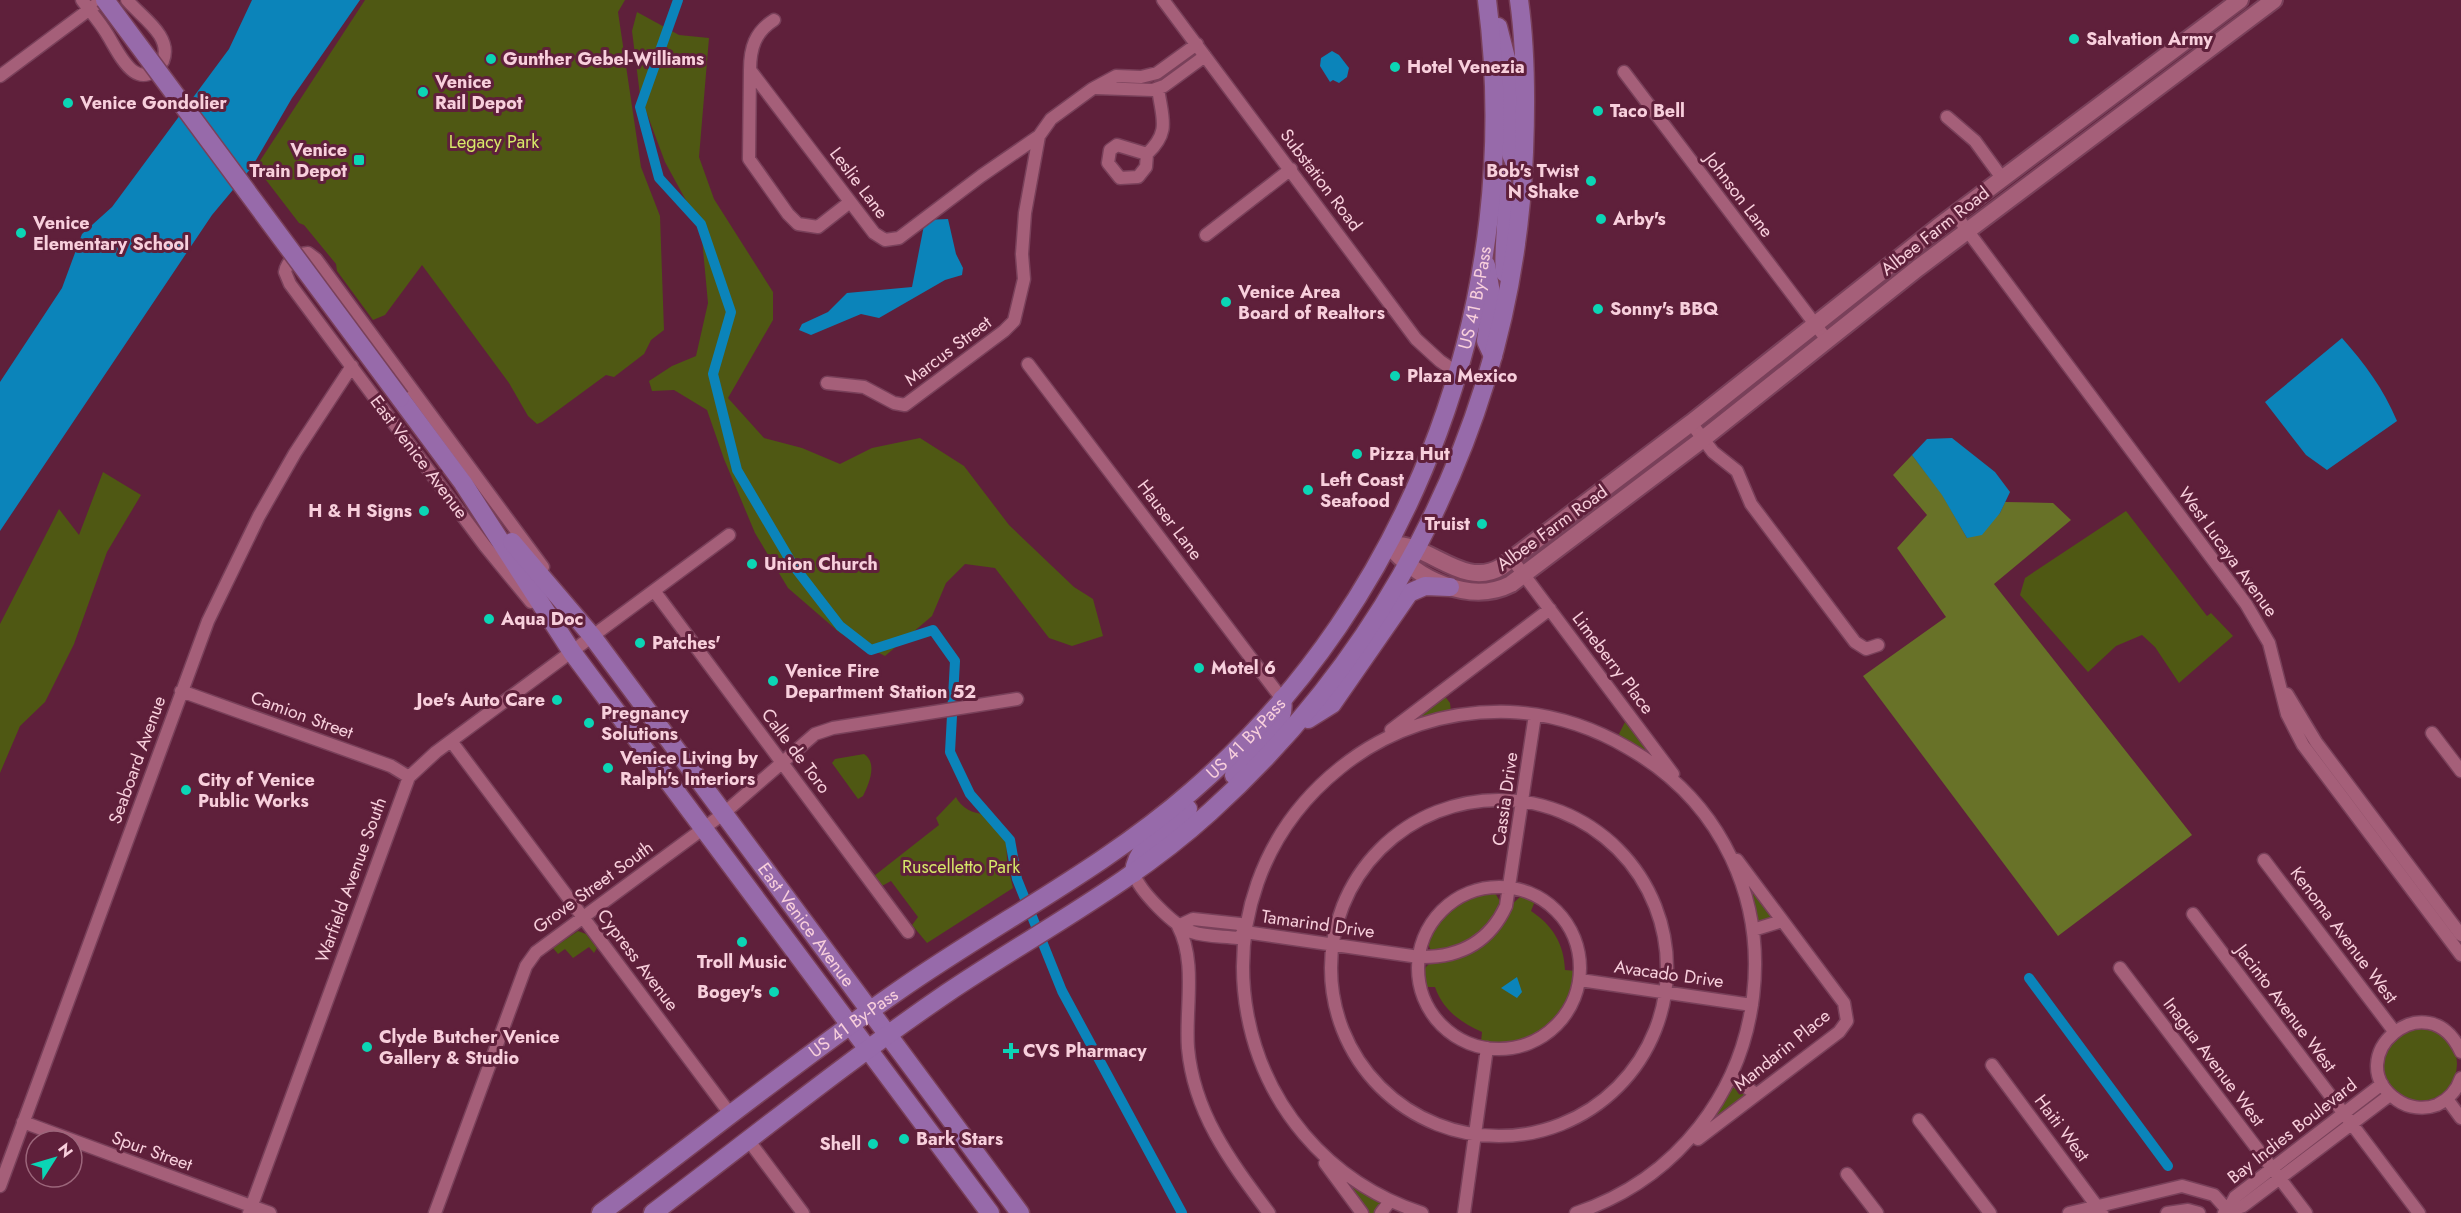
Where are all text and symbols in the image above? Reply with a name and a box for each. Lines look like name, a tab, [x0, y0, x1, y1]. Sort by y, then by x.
place label: Salvation Army	[2086, 26, 2213, 52]
marker: Salvation Army	[2067, 32, 2081, 46]
place label: Gunther Gebel-Williams	[503, 46, 704, 72]
marker: Gunther Gebel-Williams	[484, 52, 498, 66]
place label: Hotel Venezia	[1407, 54, 1525, 80]
marker: Hotel Venezia	[1388, 60, 1402, 74]
place label: Venice Rail Depot	[434, 69, 523, 116]
marker: Venice Rail Depot	[416, 85, 430, 99]
place label: Venice Gondolier	[79, 90, 228, 116]
marker: Venice Gondolier	[61, 96, 75, 110]
place label: Taco Bell	[1610, 98, 1685, 124]
marker: Taco Bell	[1591, 104, 1605, 118]
street label: Substation Road	[1274, 123, 1368, 237]
park label: Legacy Park	[449, 129, 539, 155]
place label: Venice Train Depot	[250, 137, 347, 184]
street label: Leslie Lane	[823, 142, 895, 224]
street label: Johnson Lane	[1697, 145, 1780, 243]
marker: Venice Train Depot	[352, 153, 366, 167]
place label: Bob's Twist N Shake	[1486, 158, 1579, 205]
marker: Bob's Twist N Shake	[1584, 174, 1598, 188]
street label: Albee Farm Road	[1875, 180, 1995, 282]
place label: Arby's	[1612, 206, 1666, 232]
place label: Venice Elementary School	[32, 210, 189, 257]
marker: Arby's	[1594, 212, 1608, 226]
marker: Venice Elementary School	[14, 226, 28, 240]
street label: US 41 By-Pass	[1452, 244, 1498, 352]
place label: Venice Area Board of Realtors	[1237, 279, 1385, 326]
marker: Venice Area Board of Realtors	[1219, 295, 1233, 309]
place label: Sonny's BBQ	[1610, 296, 1719, 322]
marker: Sonny's BBQ	[1591, 302, 1605, 316]
street label: Marcus Street	[899, 309, 997, 392]
place label: Plaza Mexico	[1407, 363, 1518, 389]
marker: Plaza Mexico	[1388, 369, 1402, 383]
street label: East Venice Avenue	[364, 390, 474, 524]
place label: Pizza Hut	[1369, 441, 1450, 467]
marker: Pizza Hut	[1350, 447, 1364, 461]
place label: Left Coast Seafood	[1320, 467, 1404, 514]
street label: Hauser Lane	[1131, 474, 1209, 566]
street label: Albee Farm Road	[1491, 479, 1613, 577]
street label: West Lucaya Avenue	[2172, 482, 2284, 622]
marker: Left Coast Seafood	[1301, 483, 1315, 497]
place label: H & H Signs	[308, 498, 412, 524]
marker: H & H Signs	[417, 504, 431, 518]
place label: Truist	[1425, 511, 1470, 537]
marker: Truist	[1475, 517, 1489, 531]
place label: Union Church	[764, 551, 878, 577]
marker: Union Church	[745, 557, 759, 571]
place label: Aqua Doc	[500, 606, 584, 632]
street label: Limeberry Place	[1566, 606, 1660, 720]
marker: Aqua Doc	[482, 612, 496, 626]
place label: Patches'	[652, 630, 721, 656]
marker: Patches'	[633, 636, 647, 650]
place label: Motel 6	[1211, 655, 1276, 681]
place label: Venice Fire Department Station 52	[784, 658, 976, 705]
marker: Motel 6	[1192, 661, 1206, 675]
marker: Venice Fire Department Station 52	[766, 674, 780, 688]
street label: Camion Street	[247, 684, 358, 746]
place label: Joe's Auto Care	[414, 687, 545, 713]
street label: Seaboard Avenue	[102, 692, 172, 828]
street label: US 41 By-Pass	[1200, 692, 1292, 785]
marker: Joe's Auto Care	[550, 693, 564, 707]
place label: Pregnancy Solutions	[601, 700, 690, 747]
street label: Calle de Toro	[755, 703, 837, 799]
marker: Pregnancy Solutions	[582, 716, 596, 730]
place label: Venice Living by Ralph's Interiors	[619, 745, 759, 792]
street label: Cassia Drive	[1486, 751, 1524, 847]
marker: Venice Living by Ralph's Interiors	[601, 761, 615, 775]
place label: City of Venice Public Works	[198, 767, 315, 814]
marker: City of Venice Public Works	[179, 783, 193, 797]
street label: Warfield Avenue South	[309, 794, 393, 966]
street label: Grove Street South	[528, 834, 658, 940]
park label: Ruscelletto Park	[902, 854, 1020, 880]
street label: East Venice Avenue	[751, 857, 861, 992]
street label: Kenoma Avenue West	[2284, 861, 2404, 1009]
street label: Tamarind Drive	[1260, 903, 1376, 945]
street label: Cypress Avenue	[591, 904, 685, 1016]
marker: Troll Music	[735, 935, 749, 949]
street label: Jacinto Avenue West	[2228, 937, 2343, 1078]
place label: Troll Music	[697, 949, 787, 975]
street label: Avacado Drive	[1613, 953, 1725, 995]
place label: Bogey's	[697, 979, 762, 1005]
street label: US 41 By-Pass	[803, 982, 903, 1064]
marker: Bogey's	[767, 985, 781, 999]
street label: Inagua Avenue West	[2157, 992, 2271, 1132]
street label: Mandarin Place	[1728, 1003, 1836, 1097]
place label: Clyde Butcher Venice Gallery & Studio	[379, 1024, 560, 1071]
place label: CVS Pharmacy	[1023, 1038, 1147, 1064]
marker: Clyde Butcher Venice Gallery & Studio	[360, 1040, 374, 1054]
marker: CVS Pharmacy	[1004, 1044, 1018, 1058]
street label: Bay Indies Boulevard	[2222, 1072, 2362, 1190]
street label: Haiti West	[2028, 1089, 2096, 1167]
street label: Spur Street	[108, 1124, 197, 1178]
place label: Bark Stars	[916, 1126, 1003, 1152]
north arrow	[24, 1129, 84, 1189]
place label: Shell	[819, 1131, 861, 1157]
marker: Bark Stars	[897, 1132, 911, 1146]
marker: Shell	[866, 1137, 880, 1151]
text: N	[53, 1138, 79, 1162]

